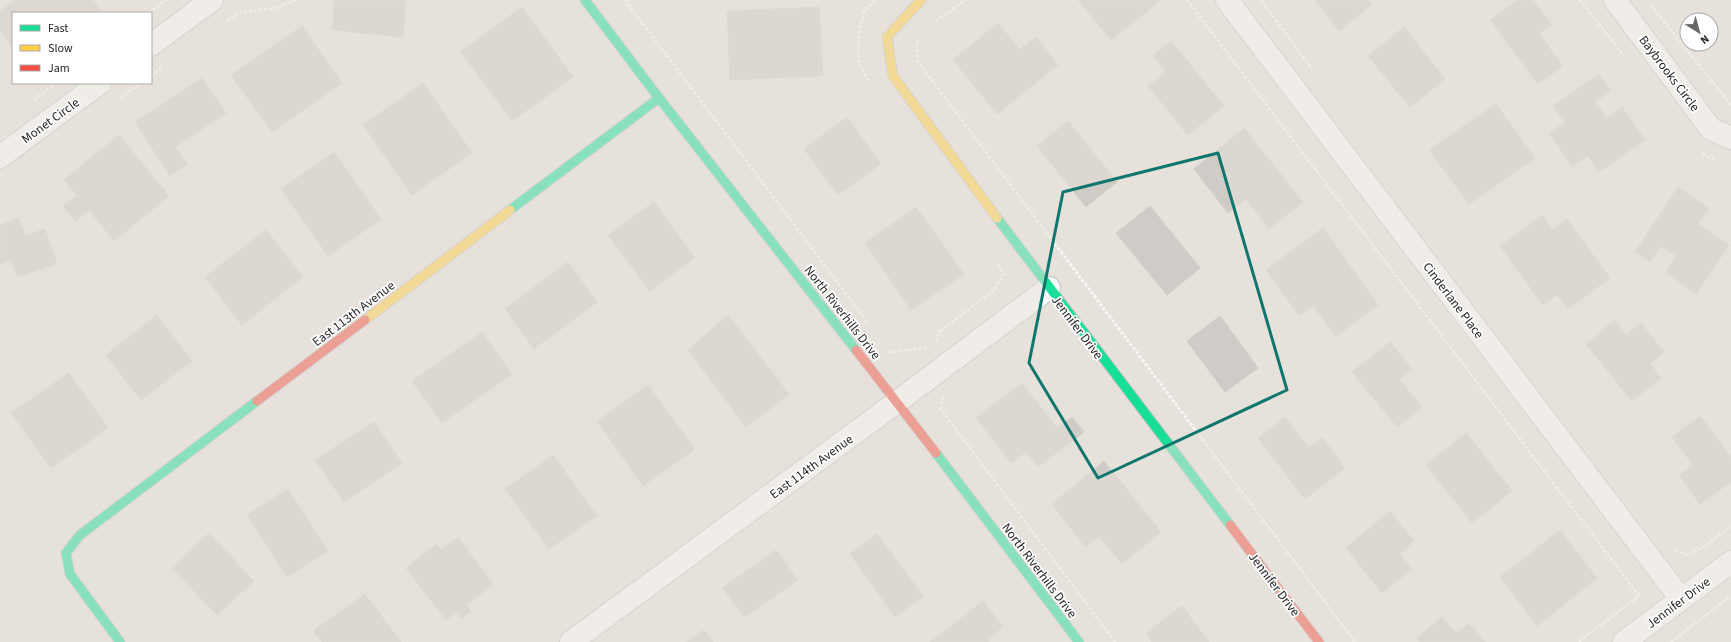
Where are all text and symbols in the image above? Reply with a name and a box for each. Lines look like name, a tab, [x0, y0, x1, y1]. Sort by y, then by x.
legend	[12, 12, 152, 84]
north arrow	[1679, 12, 1719, 52]
text: Fast	[48, 20, 68, 37]
text: N	[1697, 31, 1712, 48]
street label: Baybrooks Circle	[1635, 32, 1704, 115]
text: Slow	[48, 40, 73, 57]
text: Jam	[48, 60, 70, 77]
street label: Monet Circle	[18, 94, 83, 148]
street label: Cinderlane Place	[1419, 259, 1488, 342]
street label: North Riverhills Drive	[800, 262, 885, 363]
street label: East 113th Avenue	[309, 277, 399, 351]
street label: Jennifer Drive	[1047, 292, 1107, 363]
street label: East 114th Avenue	[766, 430, 857, 503]
street label: North Riverhills Drive	[997, 519, 1081, 622]
street label: Jennifer Drive	[1244, 549, 1304, 620]
street label: Jennifer Drive	[1643, 573, 1714, 633]

